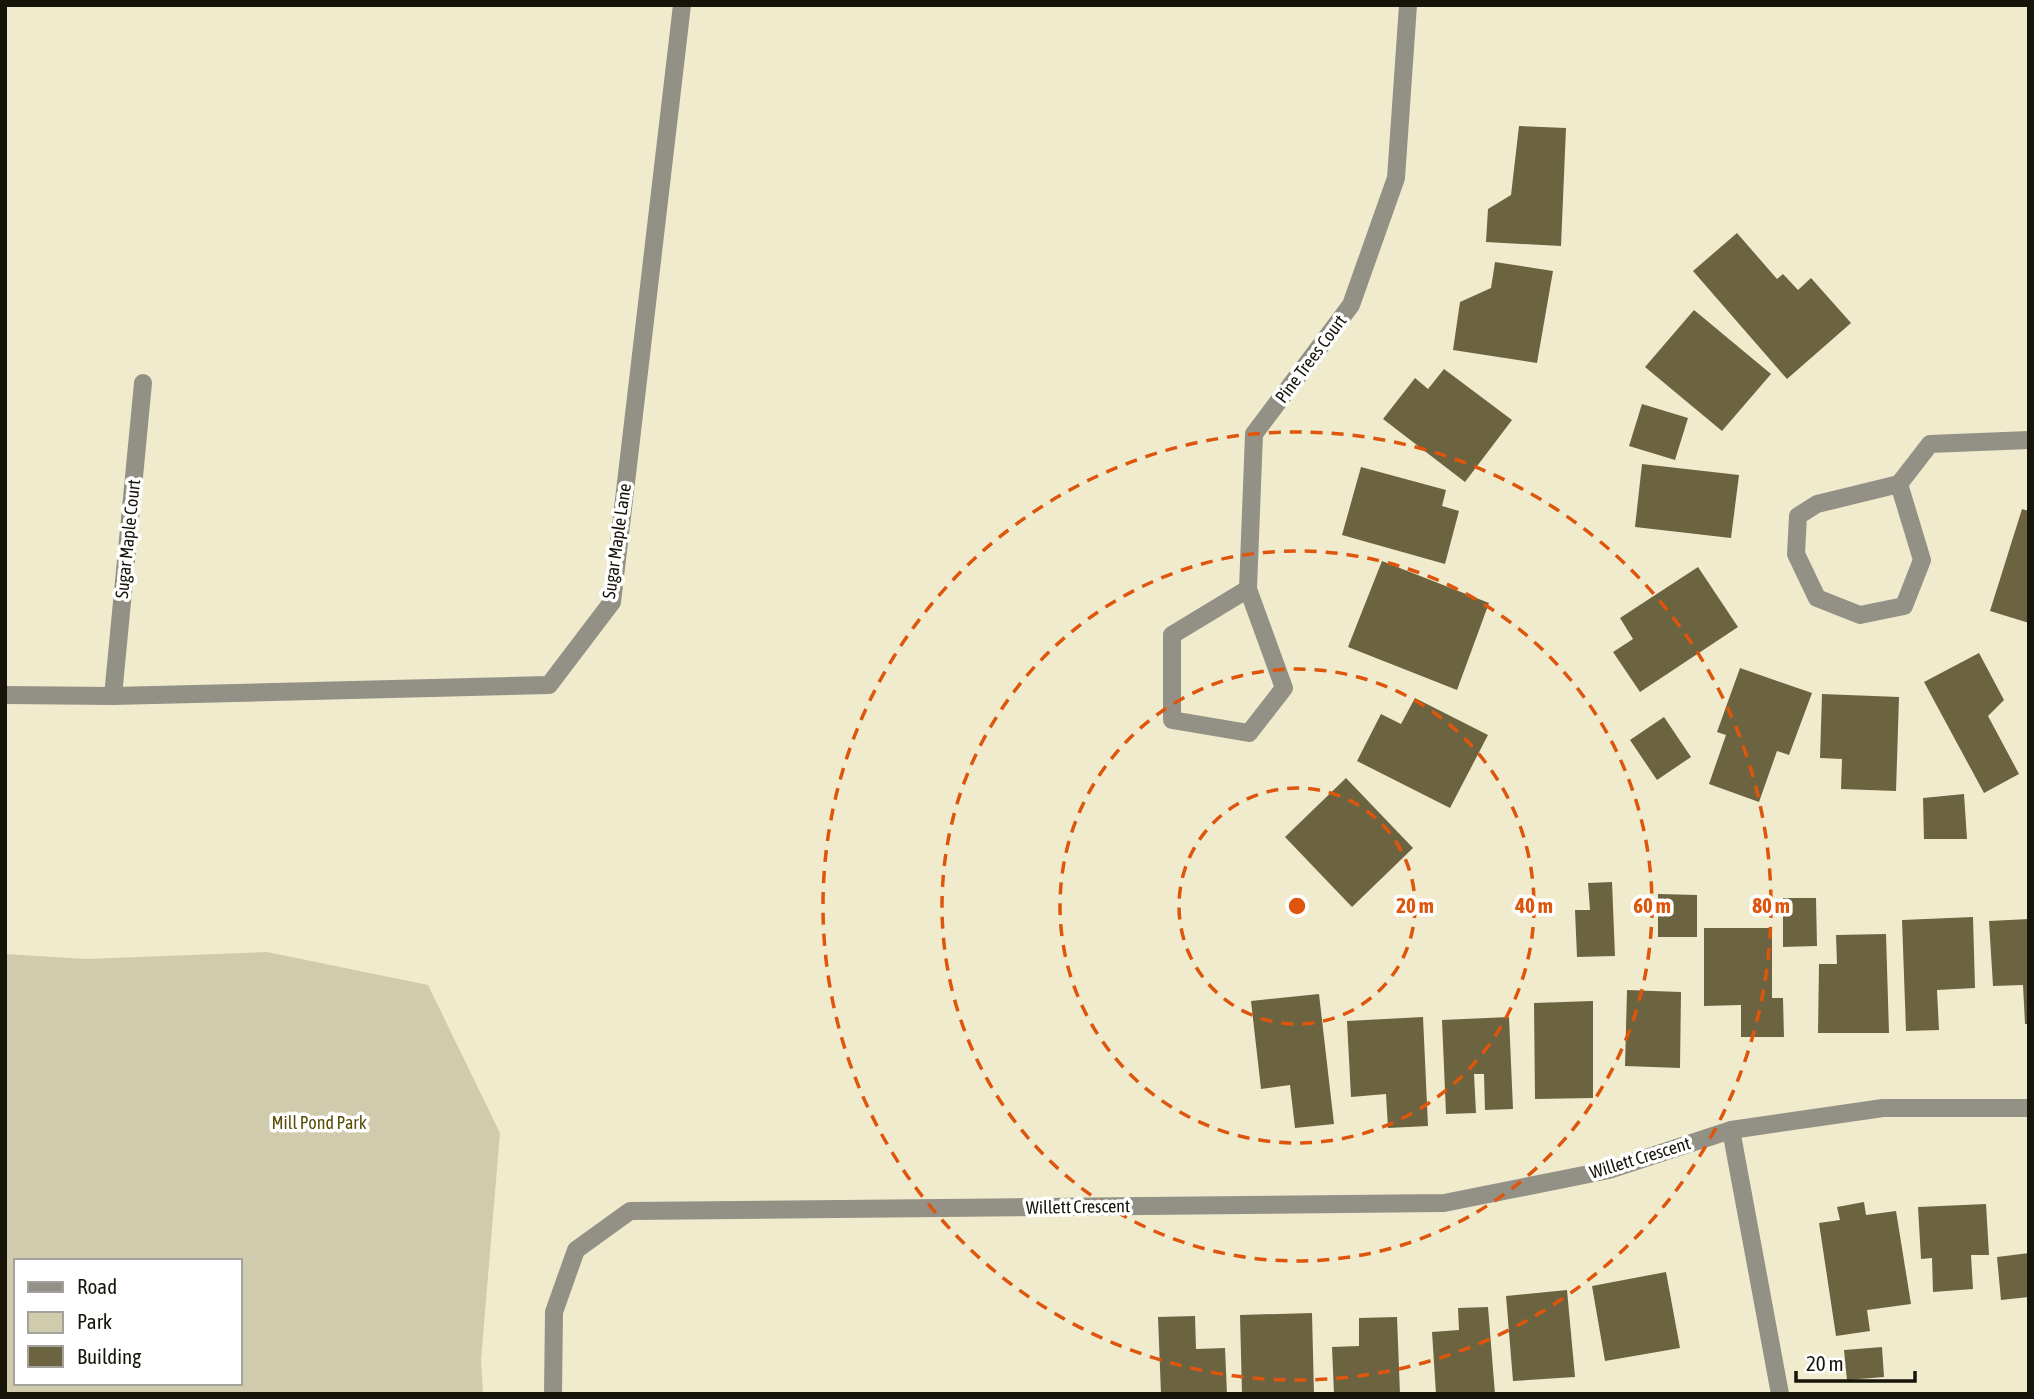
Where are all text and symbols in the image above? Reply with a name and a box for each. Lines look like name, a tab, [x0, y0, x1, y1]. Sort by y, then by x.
street label: Pine Trees Court	[1271, 311, 1351, 407]
street label: Sugar Maple Court	[111, 478, 144, 599]
street label: Sugar Maple Lane	[598, 482, 635, 600]
text: 20 m	[1396, 893, 1434, 917]
text: 40 m	[1514, 893, 1553, 917]
text: 60 m	[1633, 893, 1671, 917]
text: 80 m	[1752, 893, 1790, 917]
centre of rings	[1285, 894, 1309, 918]
park label: Mill Pond Park	[271, 1112, 367, 1133]
street label: Willett Crescent	[1587, 1132, 1693, 1183]
street label: Willett Crescent	[1026, 1195, 1130, 1218]
legend	[14, 1259, 242, 1385]
text: Road	[77, 1274, 117, 1298]
text: Park	[77, 1309, 112, 1333]
scale bar	[1796, 1340, 1915, 1384]
text: Building	[77, 1344, 141, 1368]
text: 20 m	[1806, 1351, 1844, 1375]

